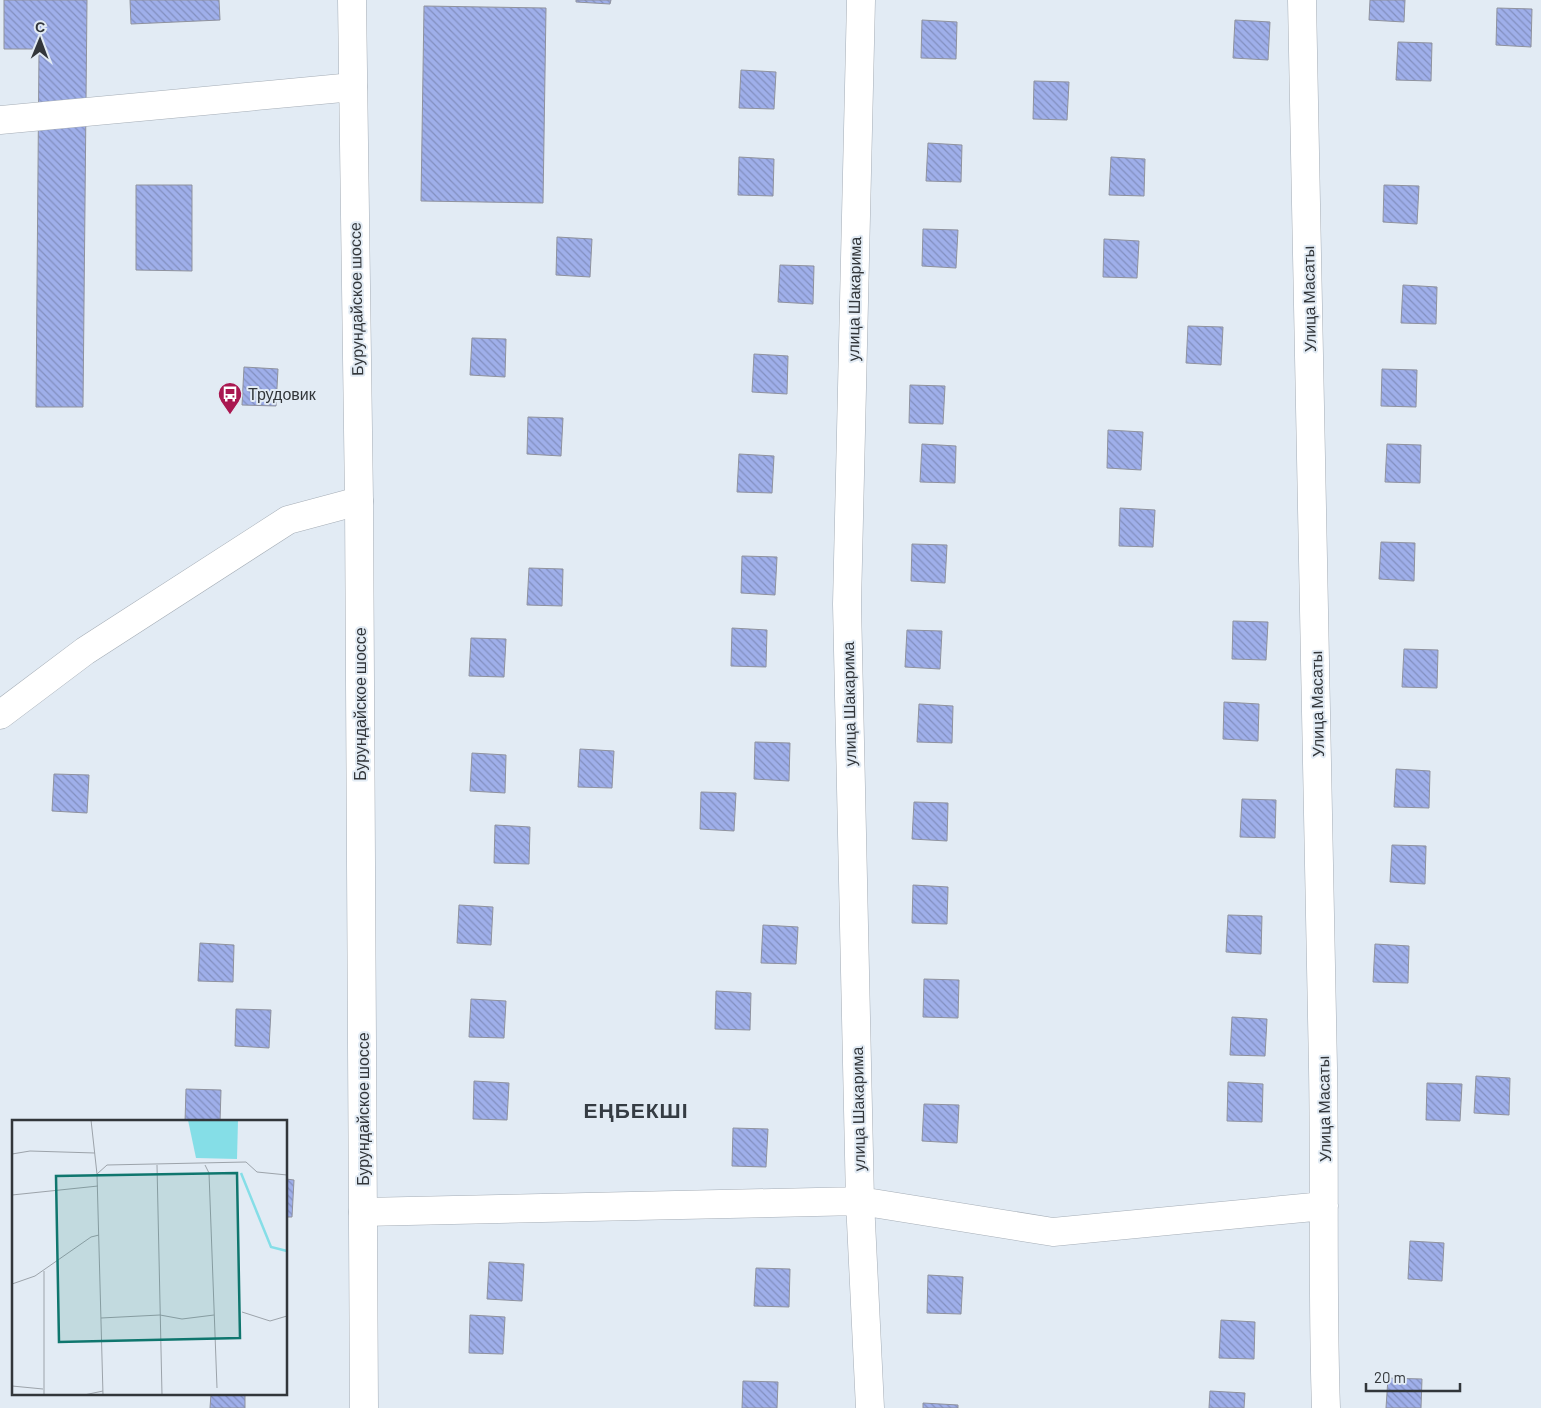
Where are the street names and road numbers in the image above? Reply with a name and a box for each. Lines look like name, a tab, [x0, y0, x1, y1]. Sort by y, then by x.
street label: Бурундайское шоссе	[345, 222, 366, 376]
street label: улица Шакарима	[843, 236, 864, 362]
street label: Улица Масаты	[1298, 246, 1319, 352]
street label: Бурундайское шоссе	[350, 627, 369, 781]
street label: улица Шакарима	[838, 641, 859, 767]
street label: Улица Масаты	[1306, 651, 1327, 757]
street label: Бурундайское шоссе	[353, 1032, 372, 1186]
street label: улица Шакарима	[847, 1046, 868, 1172]
street label: Улица Масаты	[1313, 1056, 1334, 1162]

